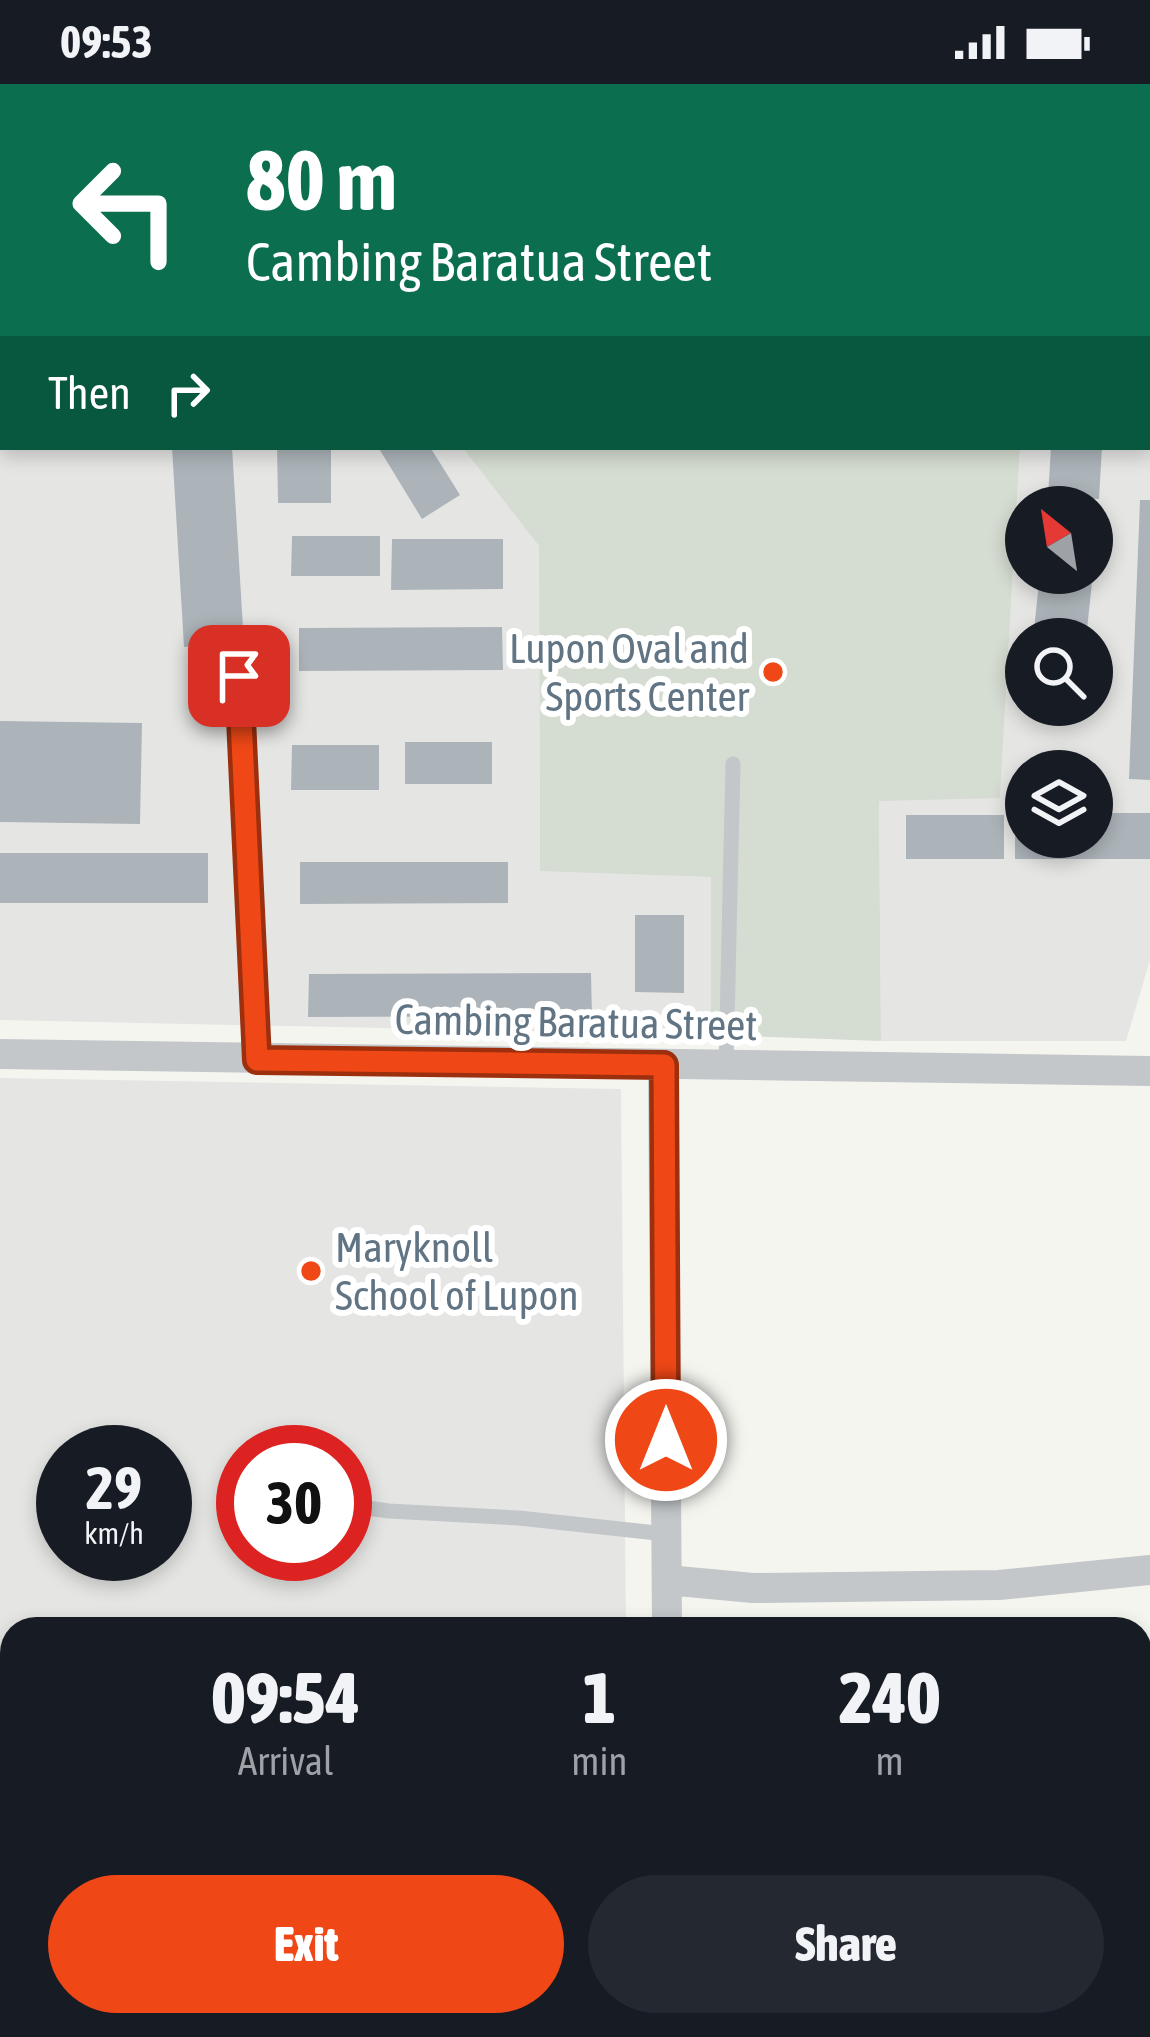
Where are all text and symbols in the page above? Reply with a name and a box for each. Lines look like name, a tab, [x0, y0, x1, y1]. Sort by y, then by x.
text: 09:53	[60, 16, 153, 68]
icon: left	[48, 132, 204, 288]
text: 80 m	[246, 132, 397, 228]
text: Cambing Baratua Street	[246, 231, 712, 292]
icon: right	[155, 360, 221, 426]
text: Then	[48, 367, 131, 419]
north arrow	[1005, 486, 1113, 594]
map controls	[1005, 486, 1113, 858]
button: search	[1005, 618, 1113, 726]
place label: Lupon Oval and Sports Center	[509, 624, 750, 720]
pin	[188, 625, 290, 727]
icon: arrive	[206, 643, 272, 709]
marker: Lupon Oval and Sports Center	[760, 659, 786, 685]
button: layers	[1005, 750, 1113, 858]
street label: Cambing Baratua Street	[394, 995, 758, 1049]
place label: Maryknoll School of Lupon	[335, 1223, 579, 1319]
marker: Maryknoll School of Lupon	[298, 1258, 324, 1284]
position arrow	[603, 1377, 729, 1503]
speed limit sign: 30	[216, 1425, 372, 1581]
text: 29	[86, 1453, 142, 1522]
text: km/h	[84, 1516, 144, 1550]
text: 09:54	[212, 1656, 360, 1738]
text: 1	[582, 1656, 616, 1738]
text: 240	[839, 1656, 940, 1738]
text: Arrival	[238, 1739, 333, 1783]
text: min	[571, 1739, 627, 1783]
text: m	[876, 1739, 904, 1783]
button: Exit	[48, 1875, 564, 2013]
button: Share	[588, 1875, 1104, 2013]

